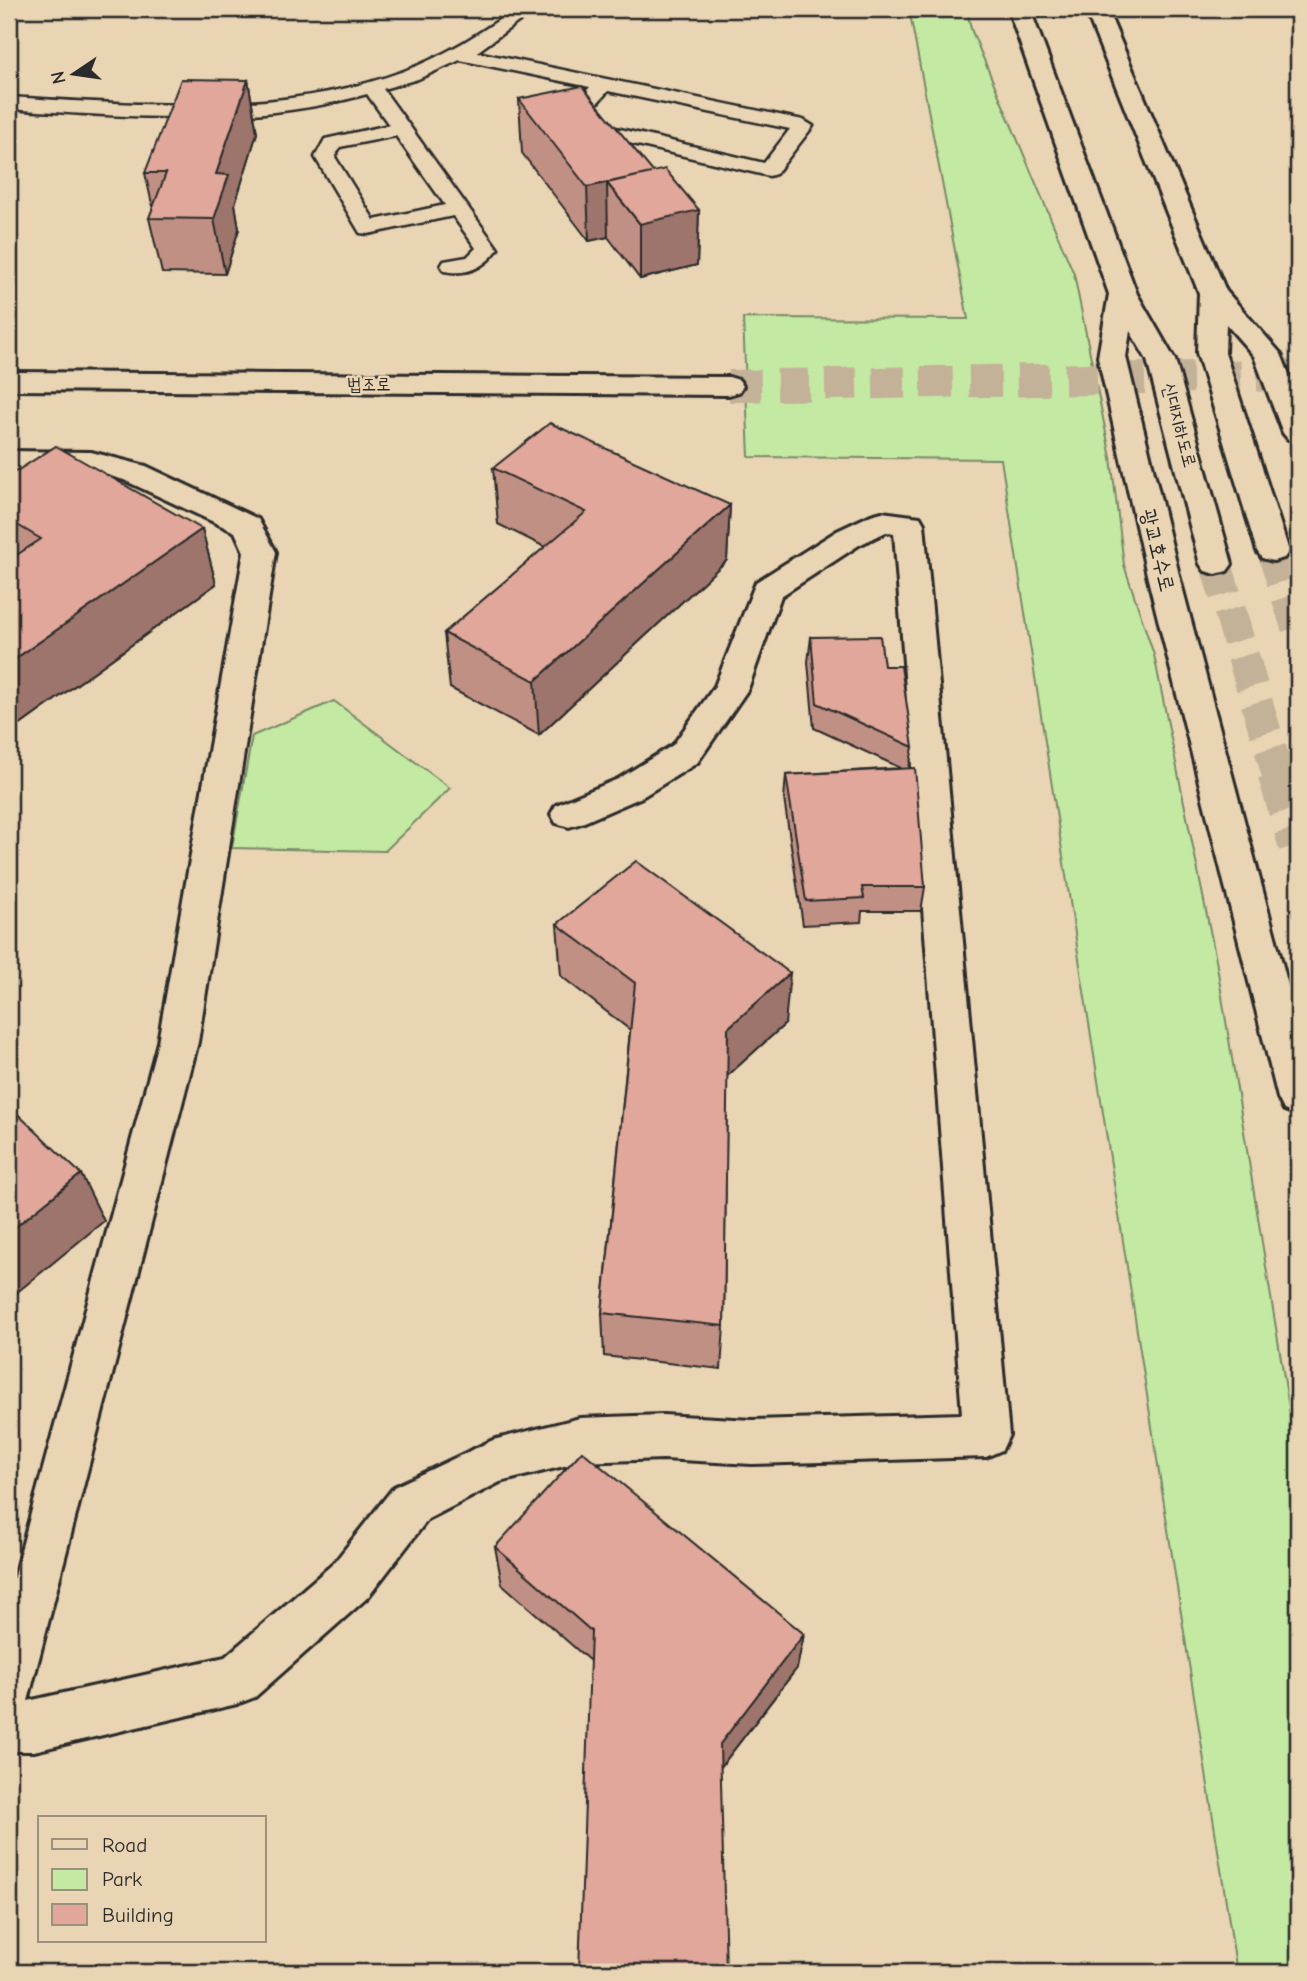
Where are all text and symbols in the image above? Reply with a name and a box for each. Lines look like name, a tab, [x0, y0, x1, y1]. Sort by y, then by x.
north arrow	[38, 38, 108, 108]
text: N	[46, 69, 71, 86]
street label: 법조로	[347, 374, 391, 395]
street label: 신대지하도로	[1158, 380, 1200, 470]
street label: 광교호수로	[1136, 506, 1180, 594]
legend	[38, 1816, 266, 1942]
text: Road	[102, 1833, 147, 1857]
text: Park	[102, 1867, 142, 1891]
text: Building	[102, 1903, 174, 1927]

